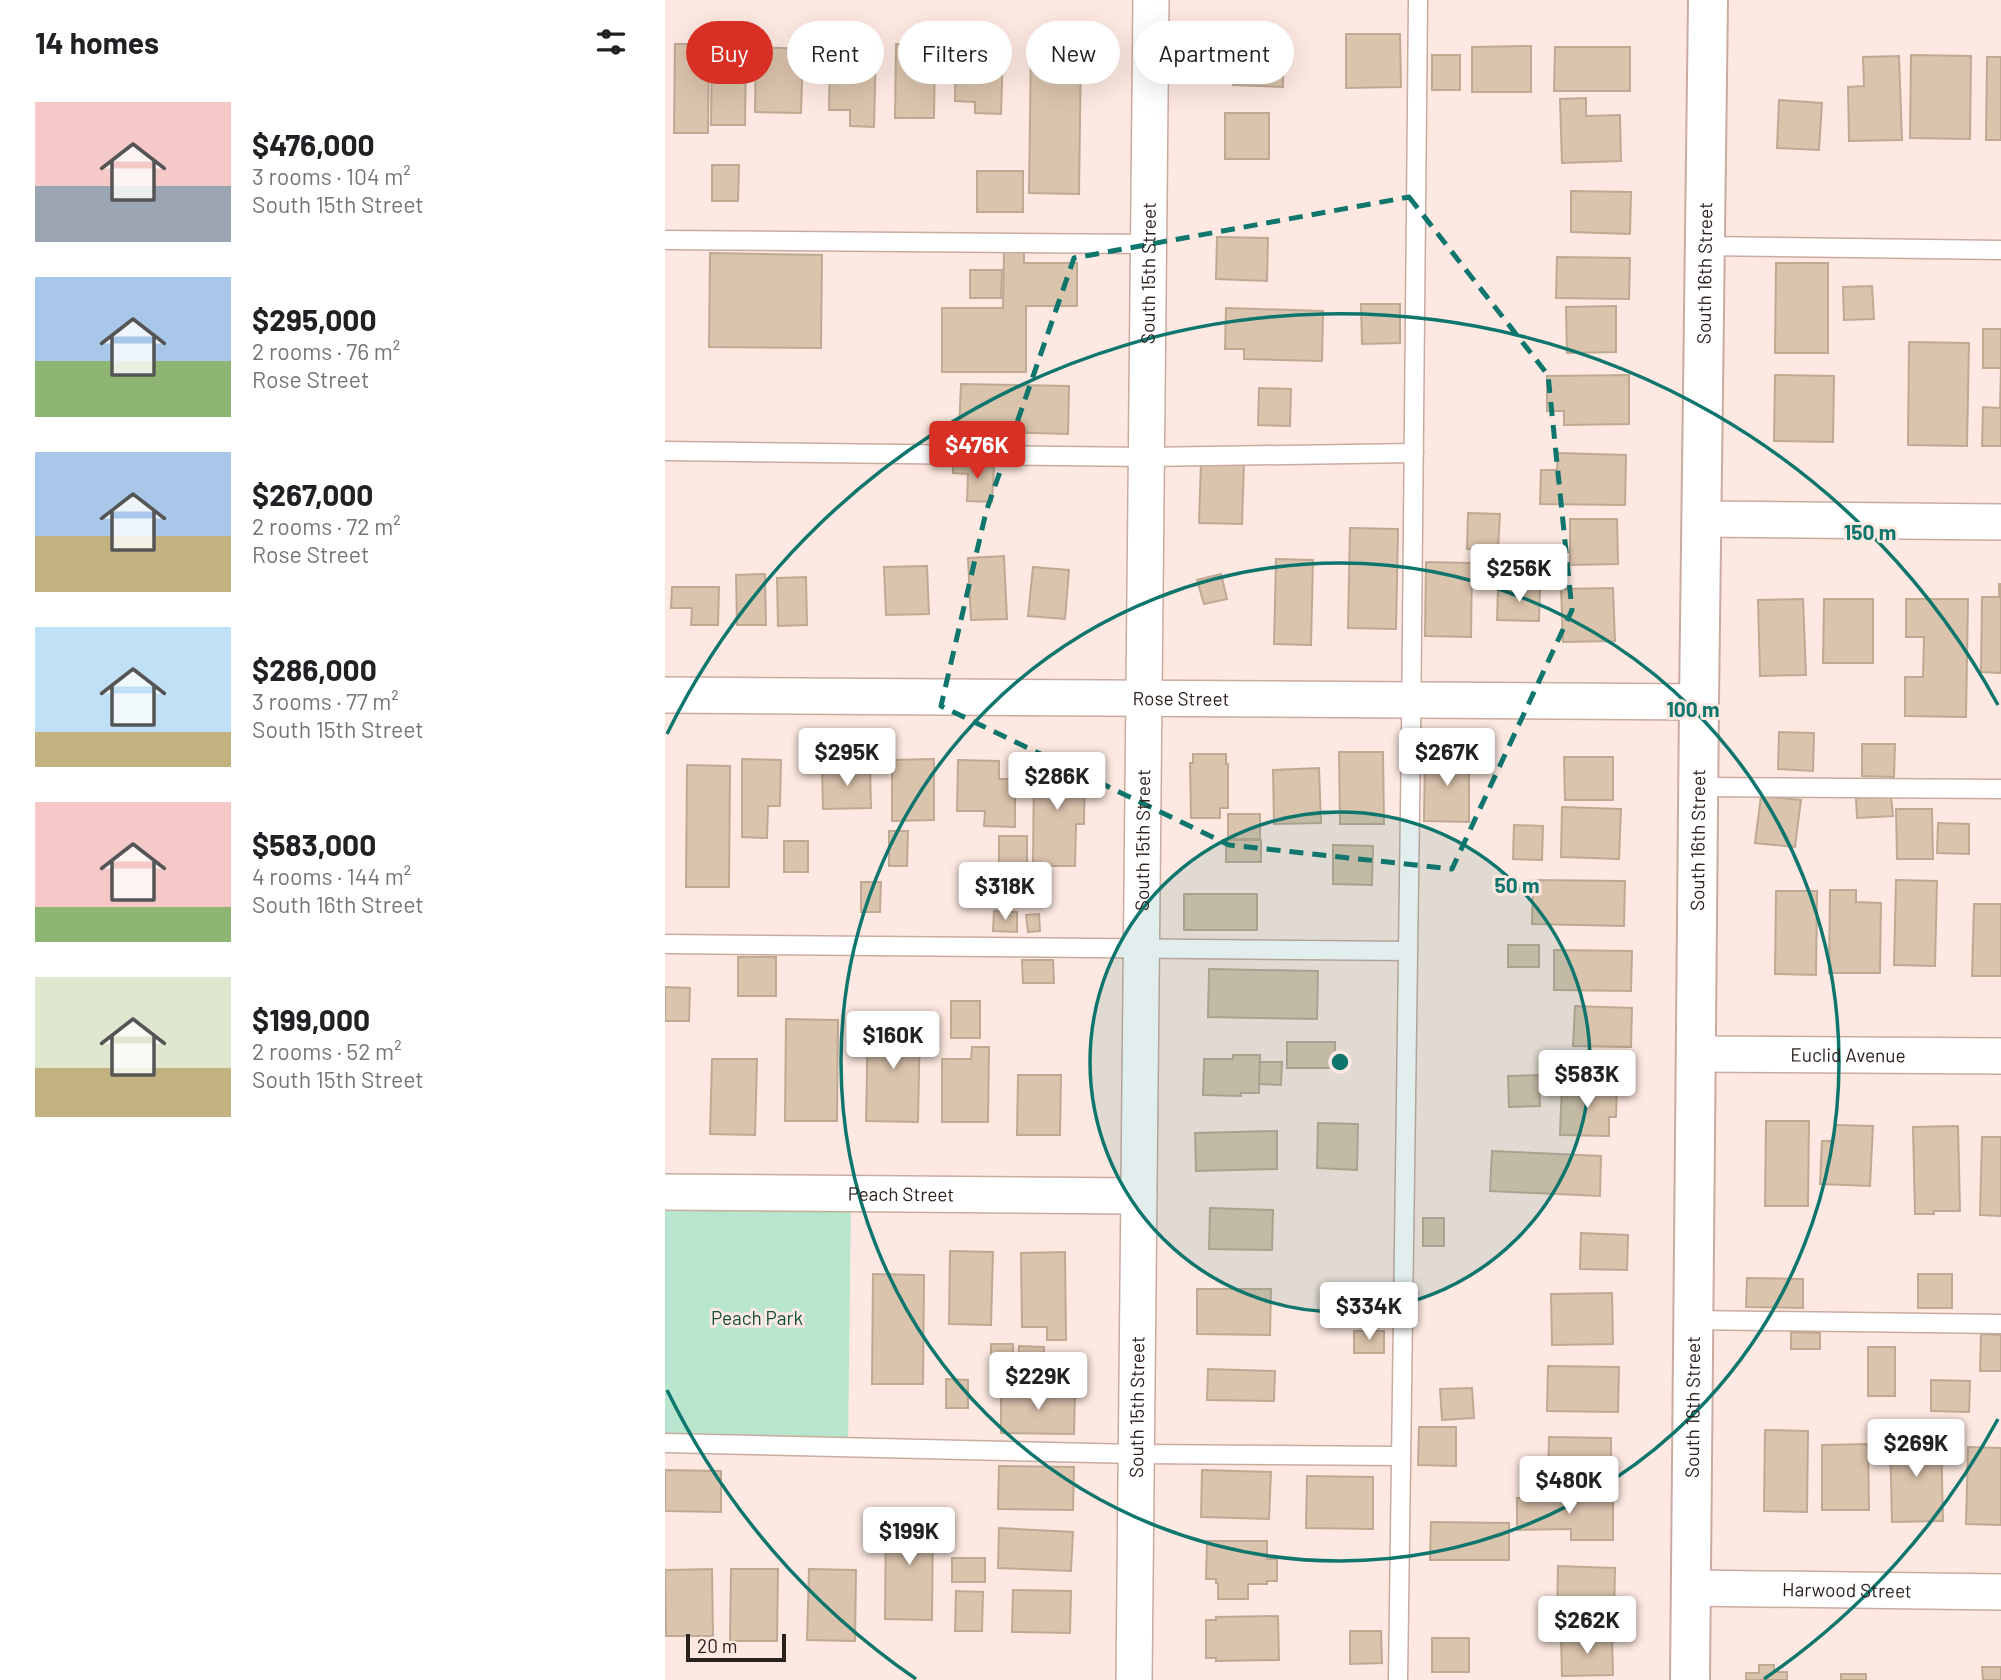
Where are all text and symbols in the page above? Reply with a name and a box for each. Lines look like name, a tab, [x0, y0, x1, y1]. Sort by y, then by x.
chip: Buy	[686, 21, 773, 84]
chip: Rent	[787, 21, 884, 84]
chip: Filters	[898, 21, 1012, 84]
chip: New	[1026, 21, 1120, 84]
chip: Apartment	[1134, 21, 1294, 84]
icon: filters	[592, 23, 630, 61]
text: 14 homes	[35, 24, 159, 60]
text: $476,000	[252, 126, 375, 162]
icon: home	[91, 130, 175, 214]
text: 3 rooms · 104 m²	[252, 162, 411, 190]
text: South 15th Street	[252, 190, 424, 218]
street label: South 15th Street	[1136, 202, 1160, 344]
street label: South 16th Street	[1692, 202, 1716, 344]
text: $295,000	[252, 301, 377, 337]
icon: home	[91, 305, 175, 389]
text: 2 rooms · 76 m²	[252, 337, 400, 365]
text: Rose Street	[252, 365, 369, 393]
pin: $476K	[928, 421, 1026, 481]
text: $476K	[945, 430, 1009, 458]
text: $267,000	[252, 476, 373, 512]
icon: home	[91, 480, 175, 564]
text: 2 rooms · 72 m²	[252, 512, 401, 540]
text: 150 m	[1844, 519, 1896, 544]
text: Rose Street	[252, 540, 369, 568]
pin: $256K	[1470, 544, 1568, 604]
text: $256K	[1486, 553, 1552, 581]
text: $286,000	[252, 651, 377, 687]
icon: home	[91, 655, 175, 739]
street label: Rose Street	[1132, 686, 1230, 710]
text: 3 rooms · 77 m²	[252, 687, 399, 715]
text: 100 m	[1666, 696, 1720, 721]
text: South 15th Street	[252, 715, 424, 743]
pin: $295K	[798, 728, 896, 788]
pin: $267K	[1398, 728, 1496, 788]
text: $295K	[814, 737, 880, 765]
text: $267K	[1415, 737, 1479, 765]
pin: $286K	[1008, 752, 1106, 812]
text: $286K	[1024, 761, 1090, 789]
street label: South 15th Street	[1130, 769, 1154, 911]
street label: South 16th Street	[1685, 769, 1709, 911]
text: $583,000	[252, 826, 376, 862]
icon: home	[91, 830, 175, 914]
text: 4 rooms · 144 m²	[252, 862, 411, 890]
pin: $318K	[956, 862, 1054, 922]
text: $318K	[975, 871, 1035, 899]
text: 50 m	[1494, 872, 1540, 897]
text: South 16th Street	[252, 890, 424, 918]
text: $199,000	[252, 1001, 370, 1037]
icon: home	[91, 1005, 175, 1089]
pin: $160K	[844, 1012, 942, 1071]
text: $160K	[862, 1020, 924, 1048]
text: 2 rooms · 52 m²	[252, 1037, 402, 1065]
street label: Euclid Avenue	[1790, 1043, 1906, 1066]
centre of rings	[1328, 1050, 1352, 1074]
pin: $583K	[1538, 1050, 1636, 1110]
text: $583K	[1555, 1059, 1619, 1087]
text: South 15th Street	[252, 1065, 424, 1093]
street label: Peach Street	[848, 1182, 954, 1205]
pin: $334K	[1320, 1282, 1418, 1342]
text: $334K	[1336, 1291, 1402, 1319]
park label: Peach Park	[711, 1306, 803, 1329]
street label: South 15th Street	[1124, 1336, 1148, 1478]
street label: South 16th Street	[1680, 1336, 1704, 1478]
pin: $229K	[989, 1352, 1087, 1412]
text: $229K	[1005, 1361, 1071, 1389]
pin: $269K	[1867, 1420, 1965, 1479]
text: $269K	[1884, 1428, 1949, 1456]
pin: $480K	[1520, 1456, 1618, 1516]
text: $480K	[1535, 1465, 1603, 1493]
pin: $199K	[860, 1508, 958, 1567]
text: $199K	[879, 1516, 939, 1544]
street label: Harwood Street	[1782, 1577, 1912, 1602]
pin: $262K	[1538, 1596, 1636, 1656]
text: $262K	[1554, 1605, 1620, 1633]
scale bar	[686, 1631, 786, 1663]
text: 20 m	[697, 1634, 737, 1657]

